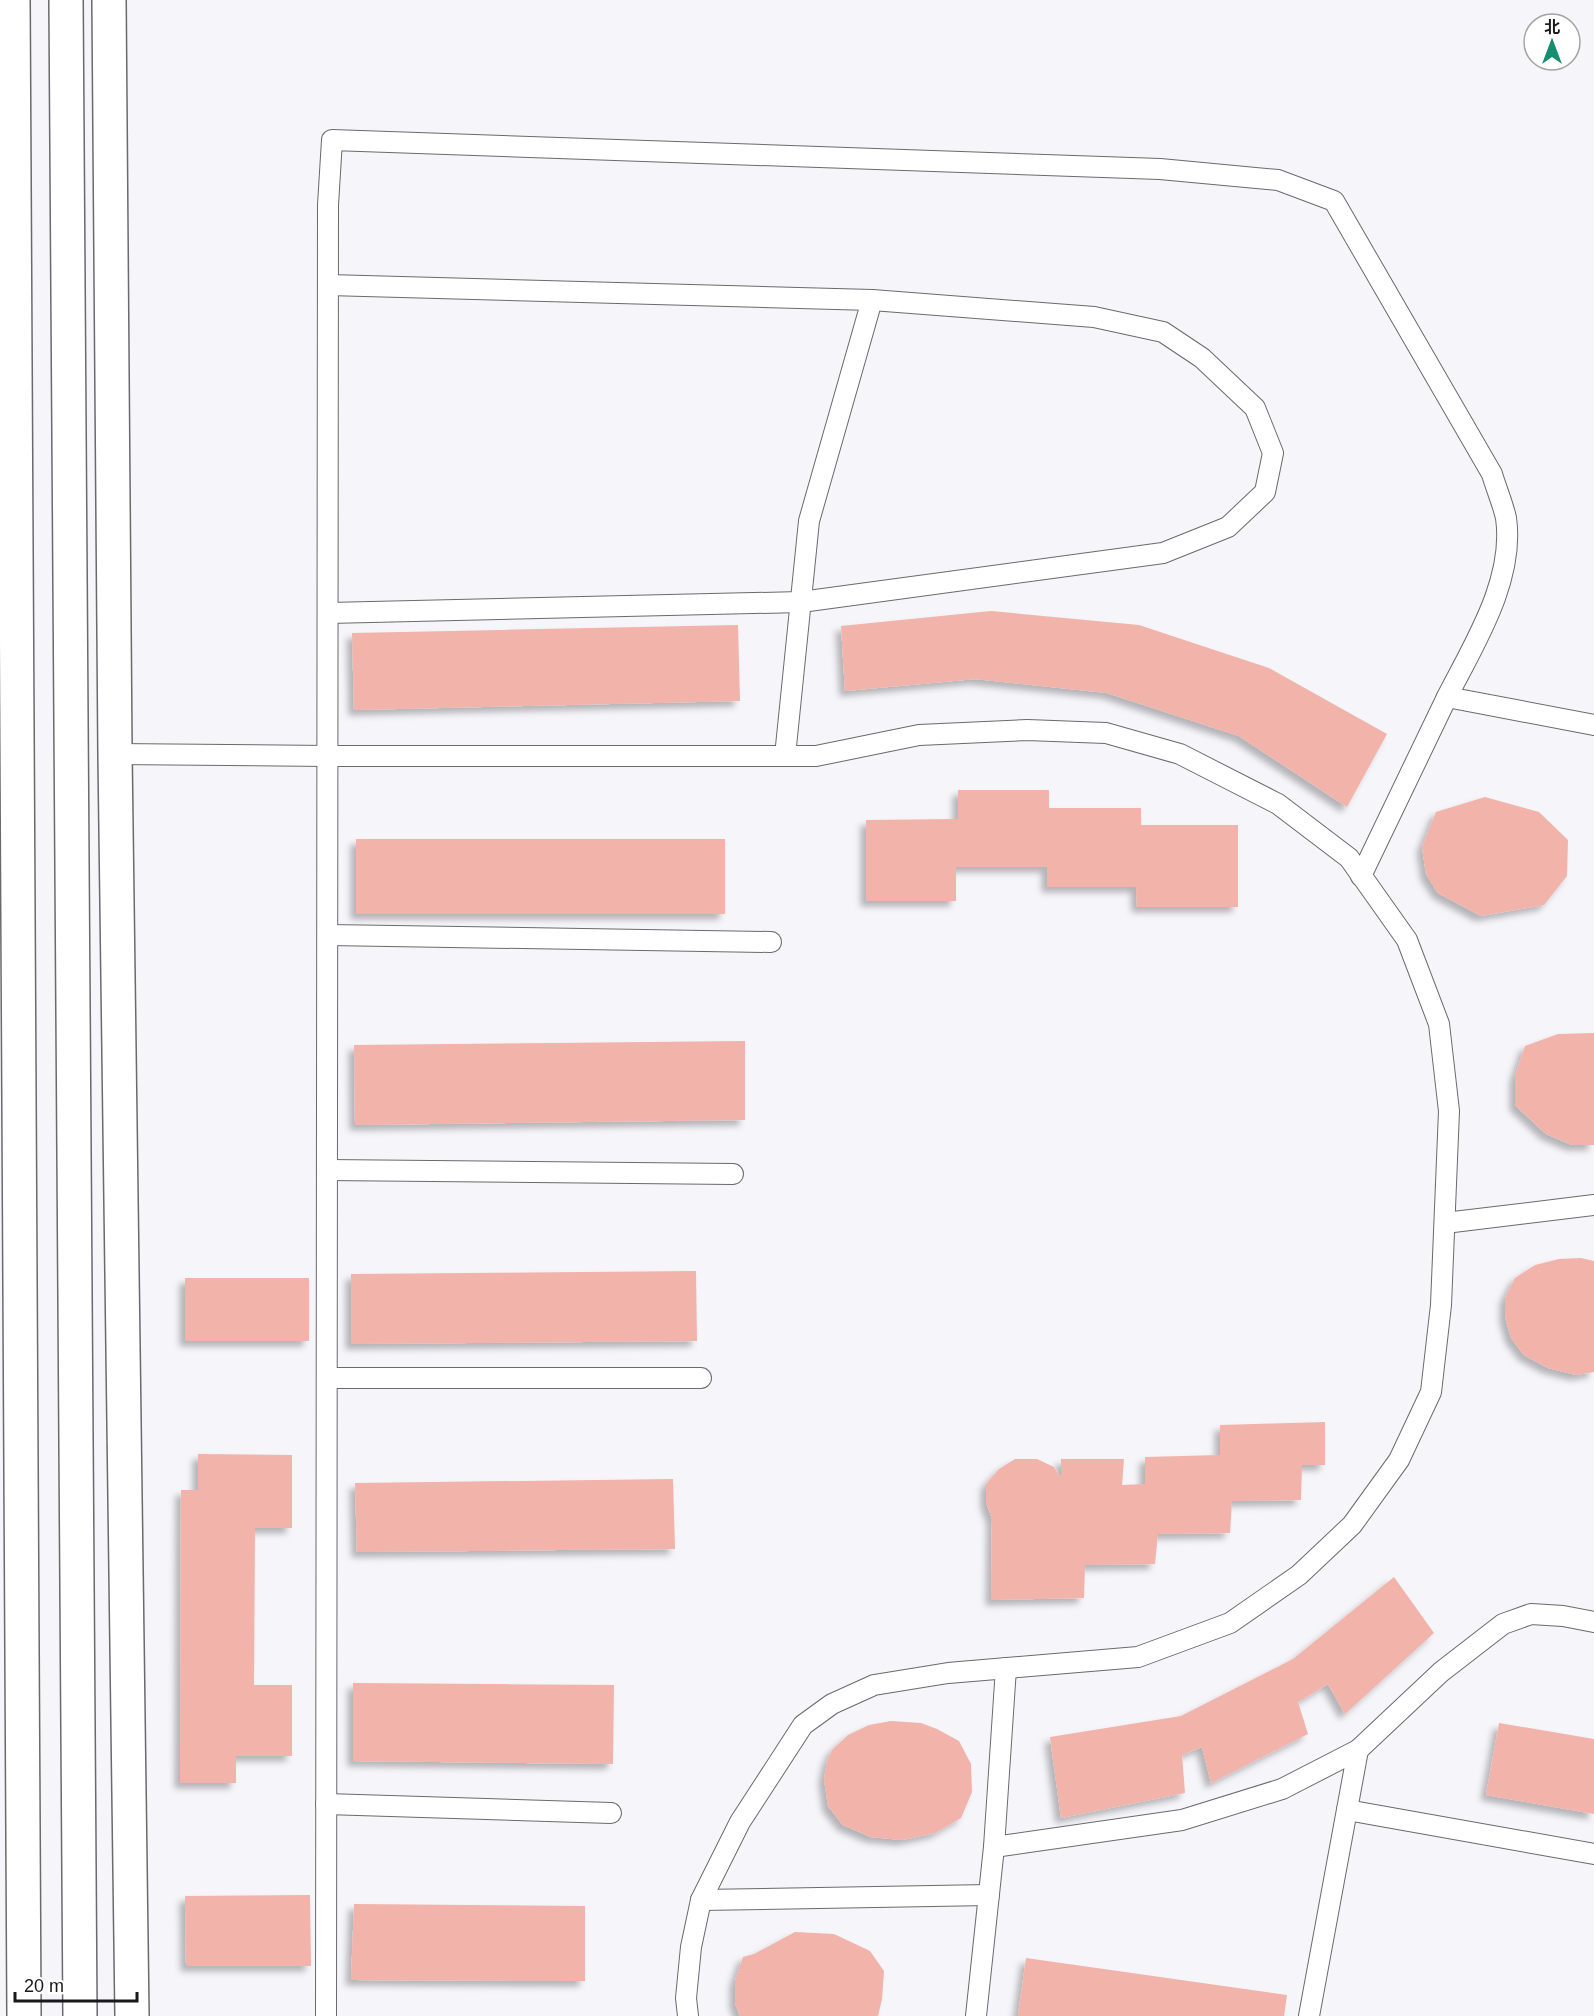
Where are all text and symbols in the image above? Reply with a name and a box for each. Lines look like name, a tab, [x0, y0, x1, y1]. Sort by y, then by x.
north arrow	[1522, 12, 1582, 72]
text: 北	[1544, 19, 1560, 36]
scale bar	[15, 1965, 136, 2003]
text: 20 m	[24, 1976, 64, 1996]

